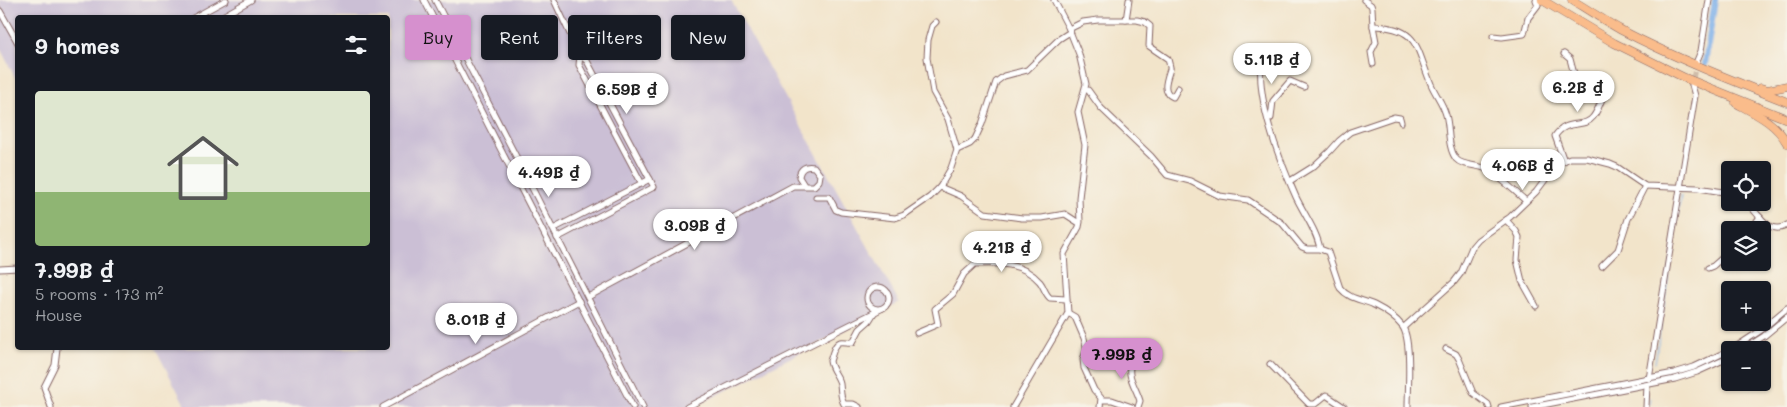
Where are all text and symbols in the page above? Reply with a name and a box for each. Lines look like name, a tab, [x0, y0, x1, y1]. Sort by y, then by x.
chip: Buy	[405, 15, 471, 60]
chip: Rent	[481, 15, 558, 60]
chip: Filters	[568, 15, 661, 60]
chip: New	[671, 15, 745, 60]
icon: filters	[342, 31, 370, 59]
text: 9 homes	[35, 32, 120, 59]
pin: 5.11B ₫	[1226, 42, 1318, 85]
text: 5.11B ₫	[1244, 48, 1300, 69]
pin: 6.2B ₫	[1537, 70, 1619, 113]
pin: 6.59B ₫	[581, 72, 673, 115]
text: 6.2B ₫	[1553, 76, 1603, 97]
text: 6.59B ₫	[597, 78, 657, 99]
icon: home	[158, 123, 248, 213]
pin: 4.06B ₫	[1477, 148, 1569, 191]
text: 4.06B ₫	[1492, 154, 1554, 175]
pin: 4.49B ₫	[503, 156, 595, 198]
text: 4.49B ₫	[518, 161, 580, 182]
map controls	[1721, 161, 1771, 391]
button: locate	[1721, 161, 1771, 211]
pin: 3.09B ₫	[649, 208, 741, 251]
text: 3.09B ₫	[664, 214, 726, 235]
button: layers	[1721, 221, 1771, 271]
pin: 4.21B ₫	[956, 230, 1048, 273]
text: 4.21B ₫	[973, 236, 1031, 257]
text: 7.99B ₫	[35, 256, 114, 283]
button: +	[1721, 281, 1771, 331]
text: 5 rooms · 173 m²	[35, 283, 164, 304]
pin: 8.01B ₫	[430, 302, 522, 345]
text: House	[35, 304, 82, 325]
text: 8.01B ₫	[446, 308, 506, 329]
pin: 7.99B ₫	[1076, 338, 1168, 380]
button: −	[1721, 341, 1771, 391]
text: 7.99B ₫	[1092, 343, 1152, 364]

